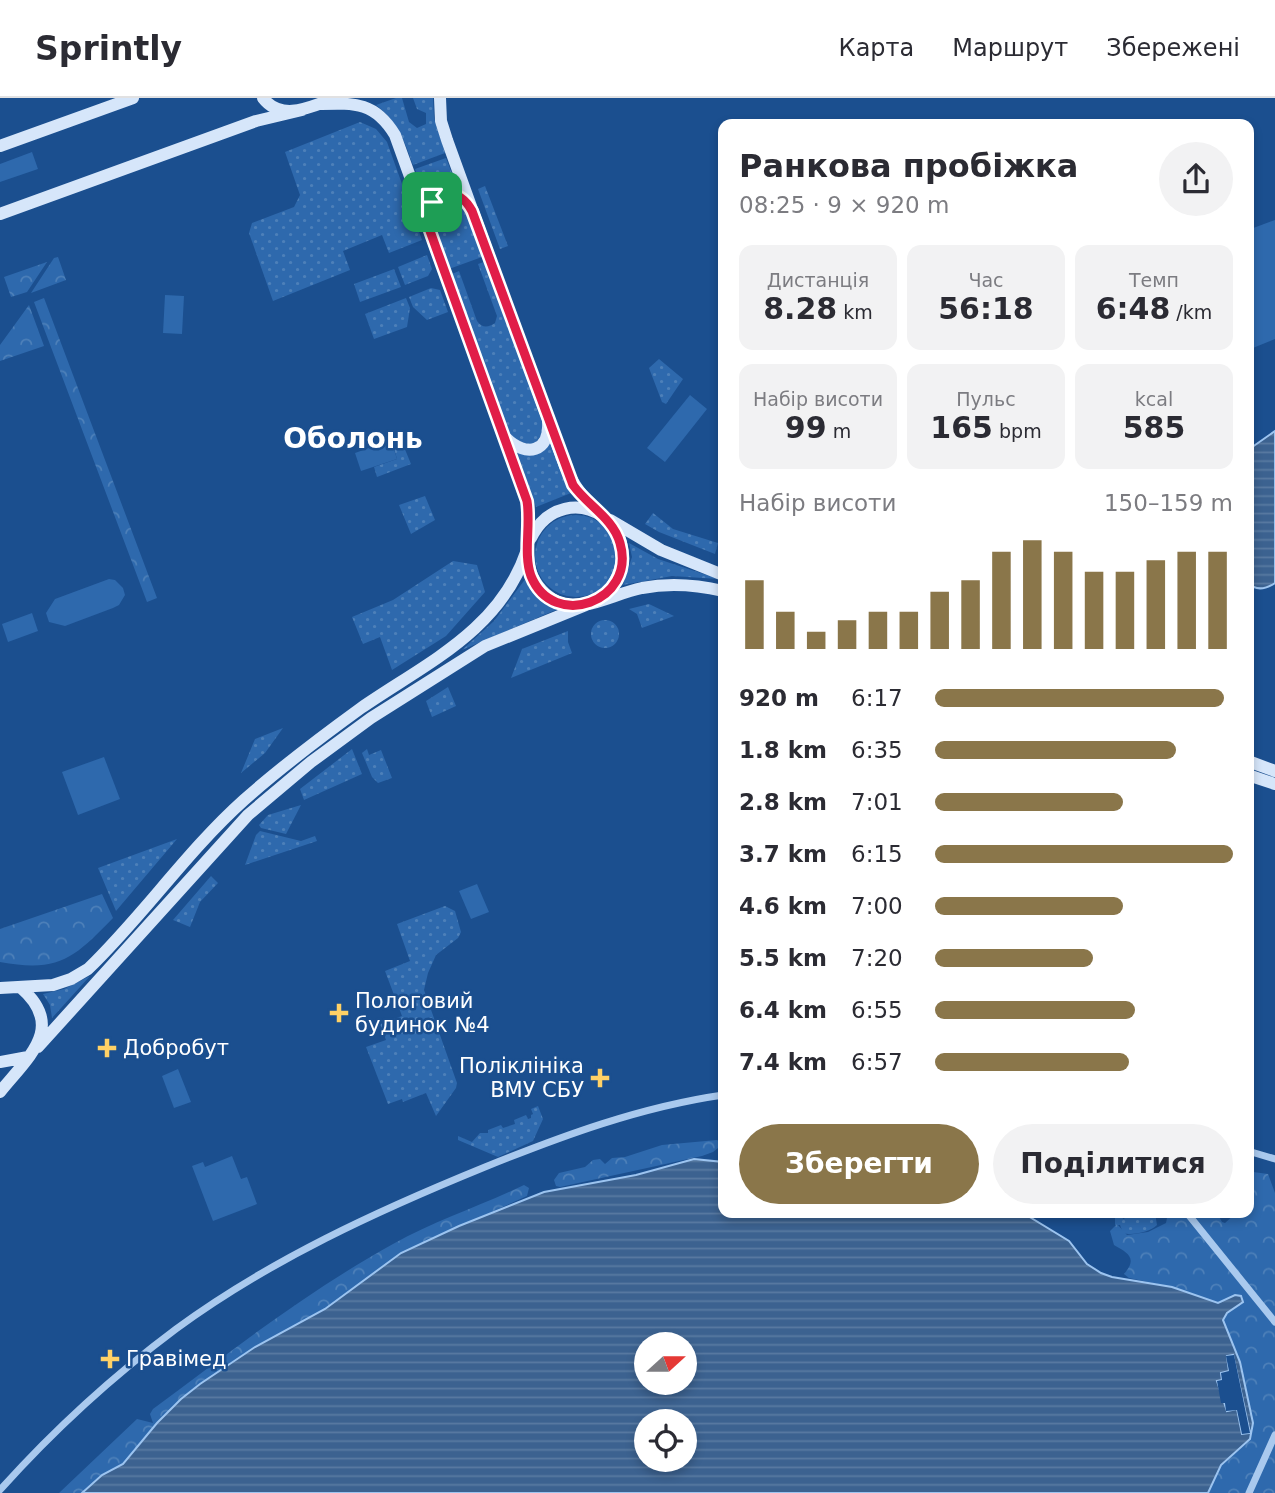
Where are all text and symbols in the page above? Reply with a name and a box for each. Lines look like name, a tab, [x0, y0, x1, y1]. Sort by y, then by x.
text: Sprintly	[35, 29, 182, 68]
text: Карта	[839, 34, 914, 62]
text: Маршрут	[952, 34, 1068, 62]
text: Збережені	[1106, 34, 1240, 62]
button: share	[1159, 142, 1233, 216]
text: Ранкова пробіжка	[739, 147, 1078, 185]
pin	[402, 172, 462, 232]
icon: arrive	[413, 183, 451, 221]
text: 08:25 · 9 × 920 m	[739, 192, 949, 218]
text: Дистанція	[767, 269, 869, 291]
text: Час	[968, 269, 1004, 291]
text: Темп	[1129, 269, 1179, 291]
text: 8.28	[763, 291, 837, 326]
text: 56:18	[938, 291, 1034, 326]
text: 6:48	[1096, 291, 1170, 326]
text: km	[837, 301, 873, 323]
text: /km	[1170, 301, 1212, 323]
text: Набір висоти	[753, 388, 883, 410]
text: Пульс	[956, 388, 1016, 410]
text: kcal	[1135, 388, 1173, 410]
text: 99	[785, 410, 827, 445]
text: 165	[930, 410, 993, 445]
text: 585	[1123, 410, 1185, 445]
text: m	[827, 420, 851, 442]
text: bpm	[993, 420, 1042, 442]
district label: Оболонь	[283, 422, 423, 455]
text: Набір висоти	[739, 490, 896, 516]
text: 150–159 m	[1104, 490, 1233, 516]
text: 920 m	[739, 685, 819, 711]
text: 6:17	[851, 685, 903, 711]
text: 1.8 km	[739, 737, 827, 763]
text: 6:35	[851, 737, 903, 763]
text: 2.8 km	[739, 789, 827, 815]
text: 7:01	[851, 789, 903, 815]
text: 3.7 km	[739, 841, 827, 867]
text: 6:15	[851, 841, 903, 867]
text: 4.6 km	[739, 893, 827, 919]
text: 7:00	[851, 893, 903, 919]
text: 5.5 km	[739, 945, 827, 971]
text: 7:20	[851, 945, 903, 971]
place label: Пологовий будинок №4	[355, 989, 490, 1037]
text: 6.4 km	[739, 997, 827, 1023]
text: 6:55	[851, 997, 903, 1023]
marker: Пологовий будинок №4	[329, 1003, 349, 1023]
place label: Добробут	[123, 1036, 229, 1060]
marker: Добробут	[97, 1038, 117, 1058]
text: 7.4 km	[739, 1049, 827, 1075]
text: 6:57	[851, 1049, 903, 1075]
place label: Поліклініка ВМУ СБУ	[459, 1054, 584, 1102]
marker: Поліклініка ВМУ СБУ	[590, 1068, 610, 1088]
button: Зберегти	[739, 1124, 979, 1204]
button: Поділитися	[993, 1124, 1233, 1204]
north arrow	[634, 1332, 696, 1395]
map controls	[634, 1332, 697, 1472]
place label: Гравімед	[126, 1347, 227, 1371]
marker: Гравімед	[100, 1349, 120, 1369]
button: locate	[634, 1409, 697, 1472]

